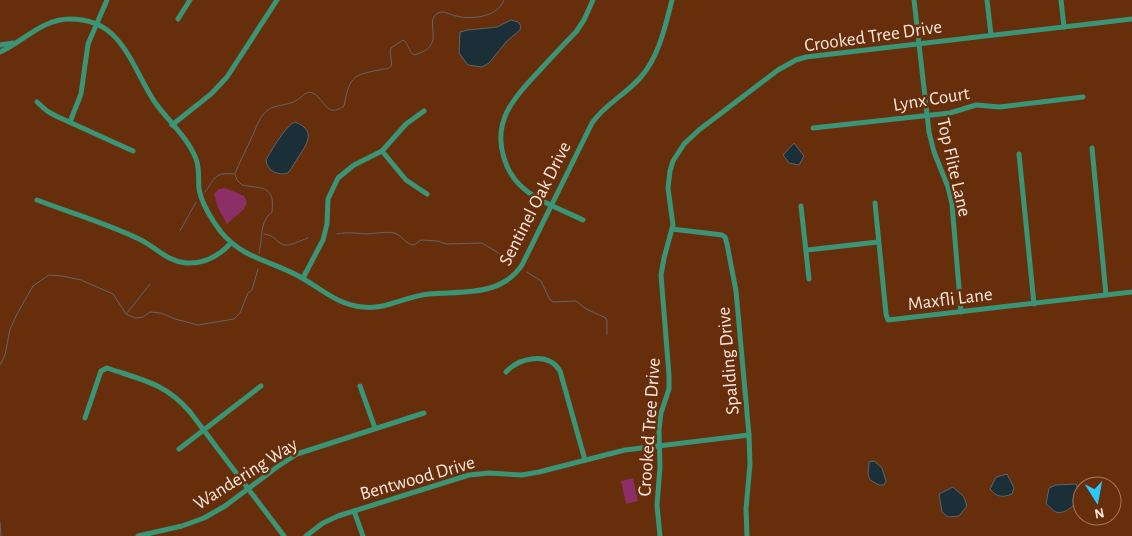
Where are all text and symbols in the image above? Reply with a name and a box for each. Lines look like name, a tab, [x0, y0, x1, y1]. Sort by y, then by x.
street label: Crooked Tree Drive	[803, 17, 943, 56]
street label: Lynx Court	[892, 84, 971, 115]
street label: Top Flite Lane	[933, 116, 974, 218]
street label: Sentinel Oak Drive	[496, 139, 575, 269]
street label: Maxfli Lane	[907, 285, 994, 314]
street label: Spalding Drive	[714, 306, 743, 416]
street label: Crooked Tree Drive	[635, 357, 664, 497]
street label: Wandering Way	[191, 435, 301, 514]
street label: Bentwood Drive	[358, 453, 477, 504]
north arrow	[1072, 476, 1122, 526]
text: N	[1093, 505, 1105, 521]

